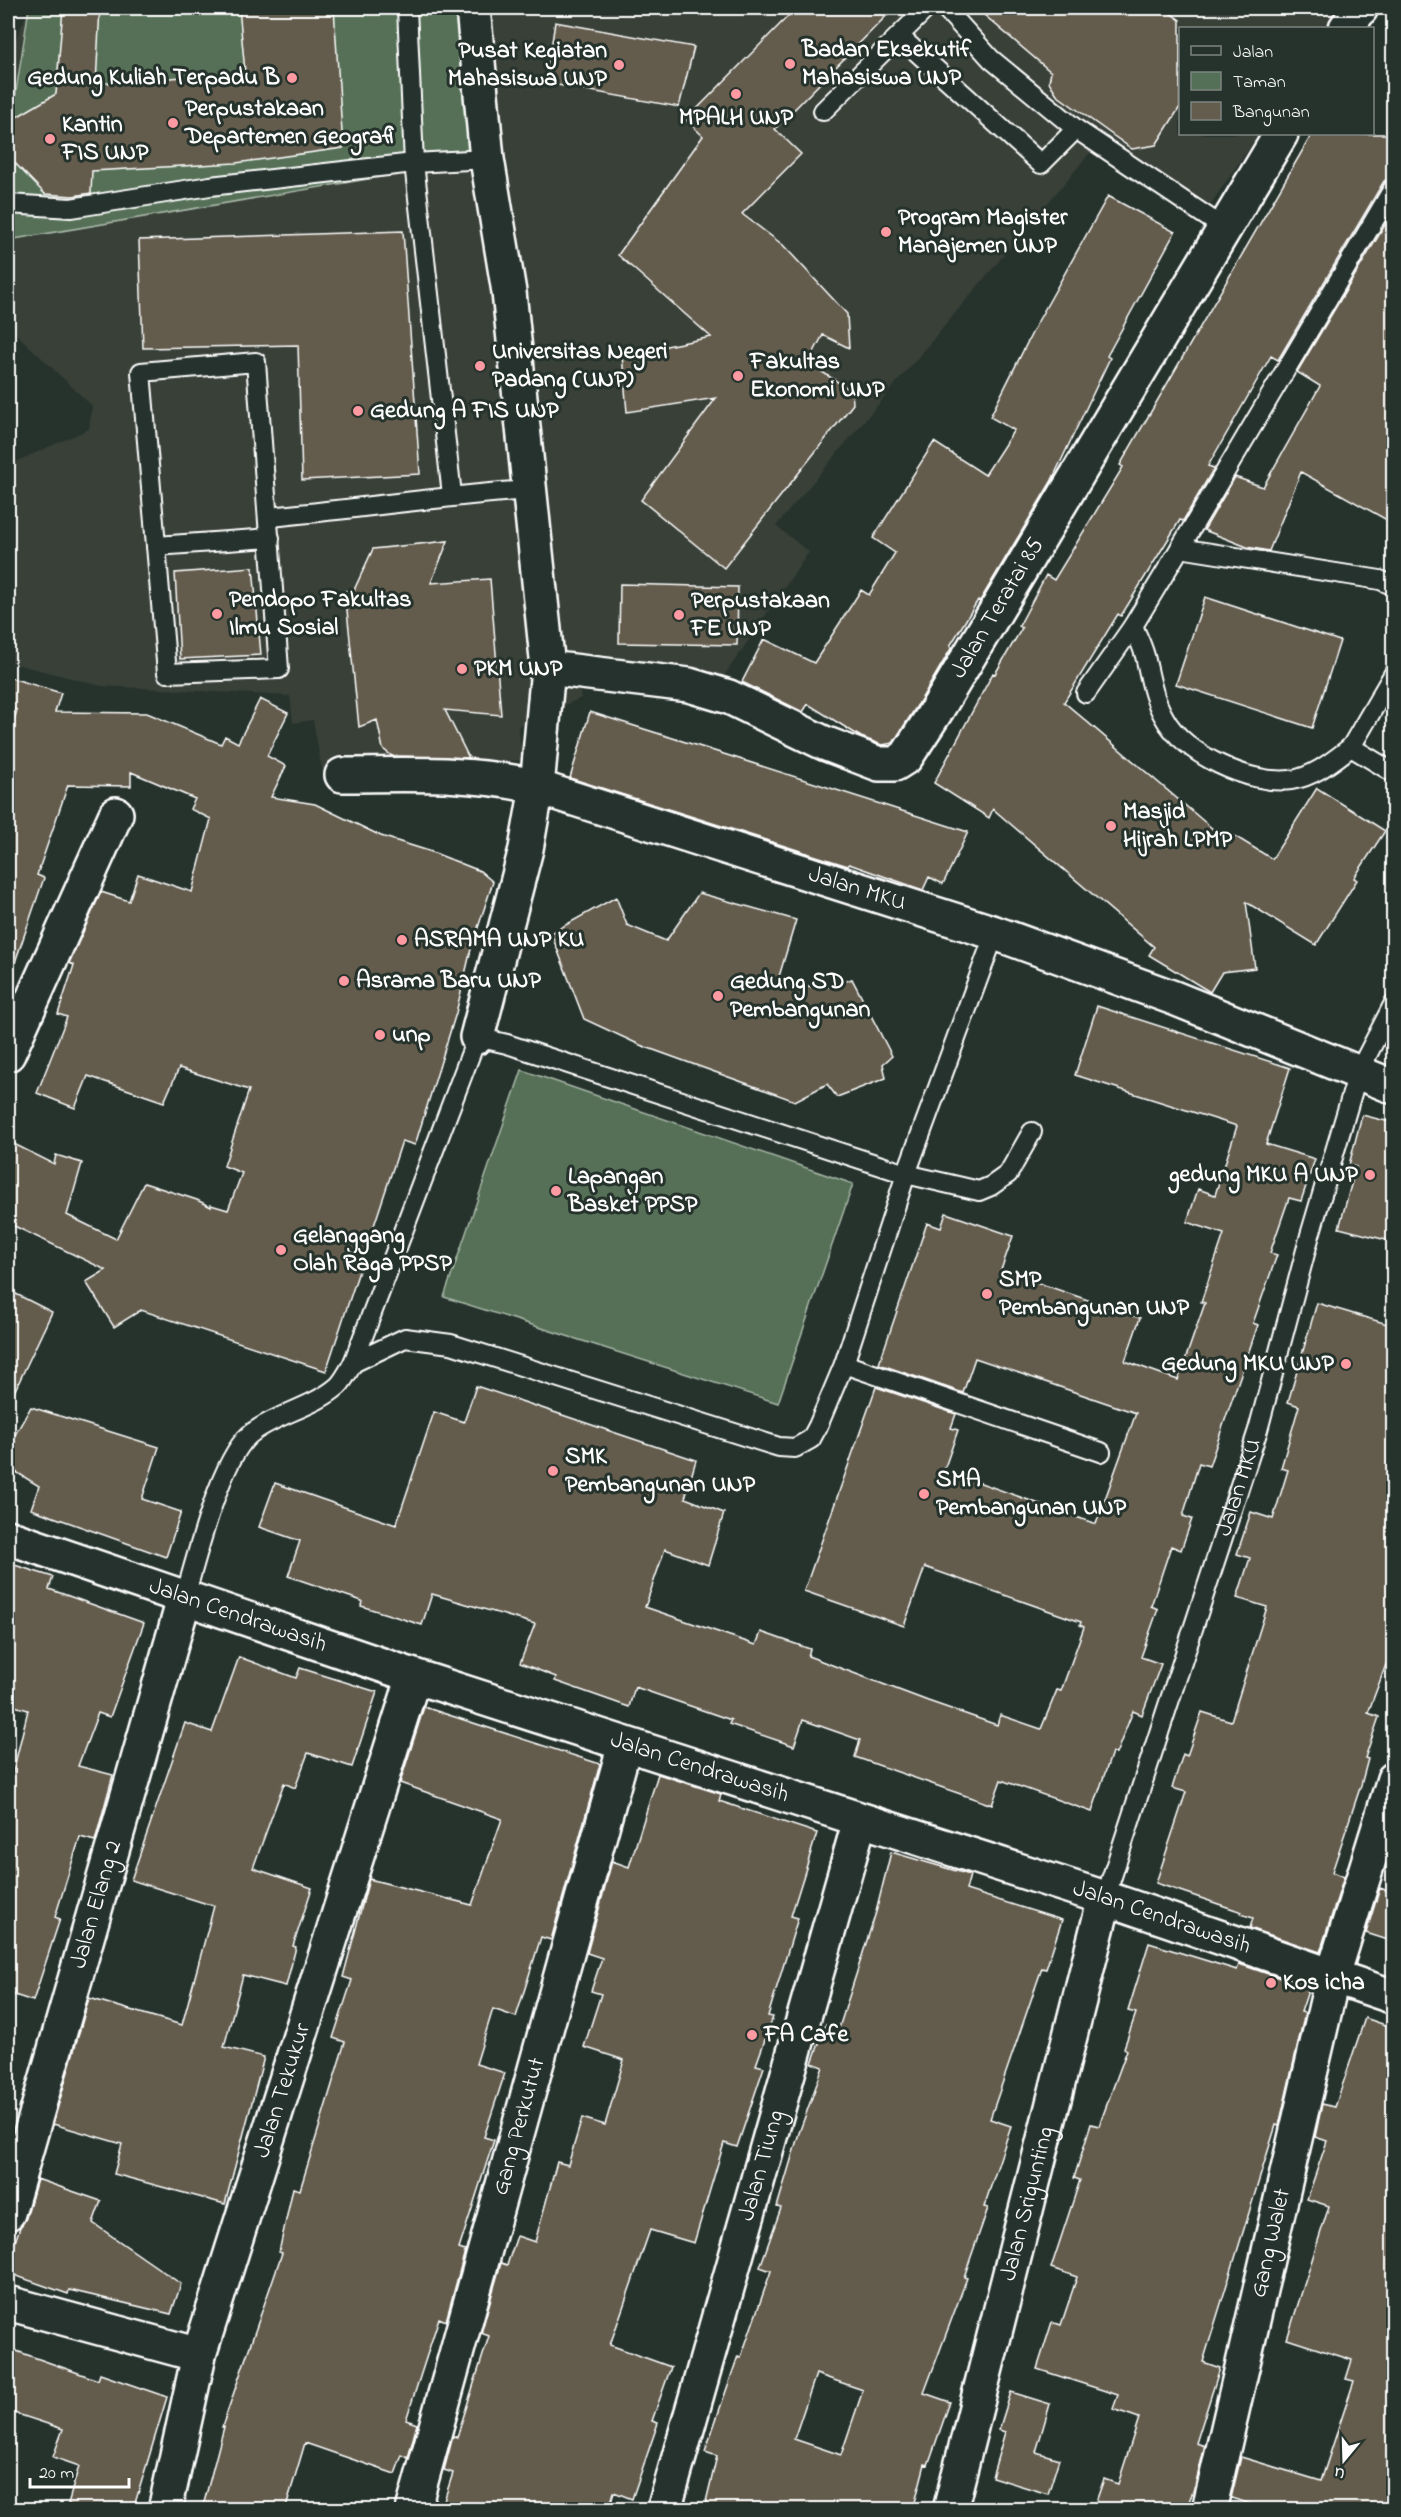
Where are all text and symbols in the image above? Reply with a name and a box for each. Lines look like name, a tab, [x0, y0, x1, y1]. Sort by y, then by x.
legend	[1179, 27, 1374, 135]
place label: Badan Eksekutif Mahasiswa UNP	[801, 33, 972, 96]
place label: Pusat Kegiatan Mahasiswa UNP	[448, 34, 608, 97]
text: Jalan	[1233, 40, 1273, 66]
marker: Badan Eksekutif Mahasiswa UNP	[783, 57, 797, 71]
marker: Pusat Kegiatan Mahasiswa UNP	[612, 58, 626, 72]
place label: Gedung Kuliah Terpadu B	[27, 61, 280, 97]
text: Taman	[1233, 70, 1286, 96]
marker: Gedung Kuliah Terpadu B	[285, 71, 299, 85]
marker: MPALH UNP	[729, 87, 743, 101]
place label: Perpustakaan Departemen Geografi	[184, 92, 398, 156]
text: Bangunan	[1232, 100, 1310, 127]
place label: MPALH UNP	[679, 101, 794, 136]
place label: Kantin FIS UNP	[61, 108, 149, 171]
marker: Perpustakaan Departemen Geografi	[166, 116, 180, 130]
marker: Kantin FIS UNP	[43, 132, 57, 146]
place label: Program Magister Manajemen UNP	[898, 201, 1068, 264]
marker: Program Magister Manajemen UNP	[879, 225, 893, 239]
place label: Universitas Negeri Padang (UNP)	[492, 335, 668, 399]
place label: Fakultas Ekonomi UNP	[749, 345, 885, 408]
marker: Universitas Negeri Padang (UNP)	[473, 359, 487, 373]
marker: Fakultas Ekonomi UNP	[731, 369, 745, 383]
place label: Gedung A FIS UNP	[370, 394, 559, 430]
marker: Gedung A FIS UNP	[351, 404, 365, 418]
street label: Jalan Teratai 85	[942, 531, 1053, 685]
place label: Pendopo Fakultas Ilmu Sosial	[229, 583, 412, 646]
place label: Perpustakaan FE UNP	[690, 584, 830, 647]
marker: Pendopo Fakultas Ilmu Sosial	[210, 607, 224, 621]
marker: Perpustakaan FE UNP	[672, 608, 686, 622]
place label: PKM UNP	[474, 652, 563, 687]
marker: PKM UNP	[455, 662, 469, 676]
place label: Masjid Hijrah LPMP	[1123, 795, 1233, 858]
marker: Masjid Hijrah LPMP	[1104, 819, 1118, 833]
street label: Jalan MKU	[804, 857, 911, 921]
place label: ASRAMA UNP KU	[414, 923, 584, 958]
marker: ASRAMA UNP KU	[395, 933, 409, 947]
place label: Asrama Baru UNP	[356, 964, 542, 999]
place label: Gedung SD Pembangunan	[730, 965, 871, 1029]
marker: Asrama Baru UNP	[337, 974, 351, 988]
marker: Gedung SD Pembangunan	[711, 989, 725, 1003]
place label: unp	[392, 1018, 431, 1053]
marker: unp	[373, 1028, 387, 1042]
place label: gedung MKU A UNP	[1168, 1158, 1359, 1194]
place label: Lapangan Basket PPSP	[567, 1160, 698, 1223]
marker: gedung MKU A UNP	[1363, 1168, 1377, 1182]
marker: Lapangan Basket PPSP	[549, 1184, 563, 1198]
place label: Gelanggang Olah Raga PPSP	[293, 1219, 452, 1283]
marker: Gelanggang Olah Raga PPSP	[274, 1243, 288, 1257]
place label: SMP Pembangunan UNP	[999, 1263, 1190, 1327]
marker: SMP Pembangunan UNP	[980, 1287, 994, 1301]
place label: Gedung MKU UNP	[1161, 1347, 1335, 1383]
marker: Gedung MKU UNP	[1339, 1357, 1353, 1371]
street label: Jalan MKU	[1207, 1434, 1272, 1541]
place label: SMK Pembangunan UNP	[565, 1440, 756, 1504]
place label: SMA Pembangunan UNP	[936, 1463, 1127, 1527]
marker: SMK Pembangunan UNP	[546, 1464, 560, 1478]
marker: SMA Pembangunan UNP	[917, 1487, 931, 1501]
street label: Jalan Cendrawasih	[144, 1569, 332, 1662]
street label: Jalan Cendrawasih	[606, 1723, 793, 1813]
street label: Jalan Elang 2	[62, 1836, 132, 1973]
street label: Jalan Cendrawasih	[1068, 1871, 1255, 1964]
place label: Kos icha	[1283, 1966, 1365, 2001]
marker: Kos icha	[1264, 1976, 1278, 1990]
street label: Jalan Tekukur	[245, 2018, 321, 2163]
place label: FA Cafe	[763, 2018, 850, 2053]
marker: FA Cafe	[745, 2028, 759, 2042]
street label: Gang Perkutut	[483, 2054, 555, 2199]
street label: Jalan Tiung	[729, 2106, 794, 2225]
street label: Jalan Srigunting	[991, 2123, 1064, 2285]
street label: Gang Walet	[1241, 2185, 1300, 2301]
north arrow	[1314, 2430, 1374, 2490]
scale bar	[30, 2451, 129, 2489]
text: U	[1331, 2459, 1348, 2485]
text: 20 m	[39, 2461, 74, 2487]

